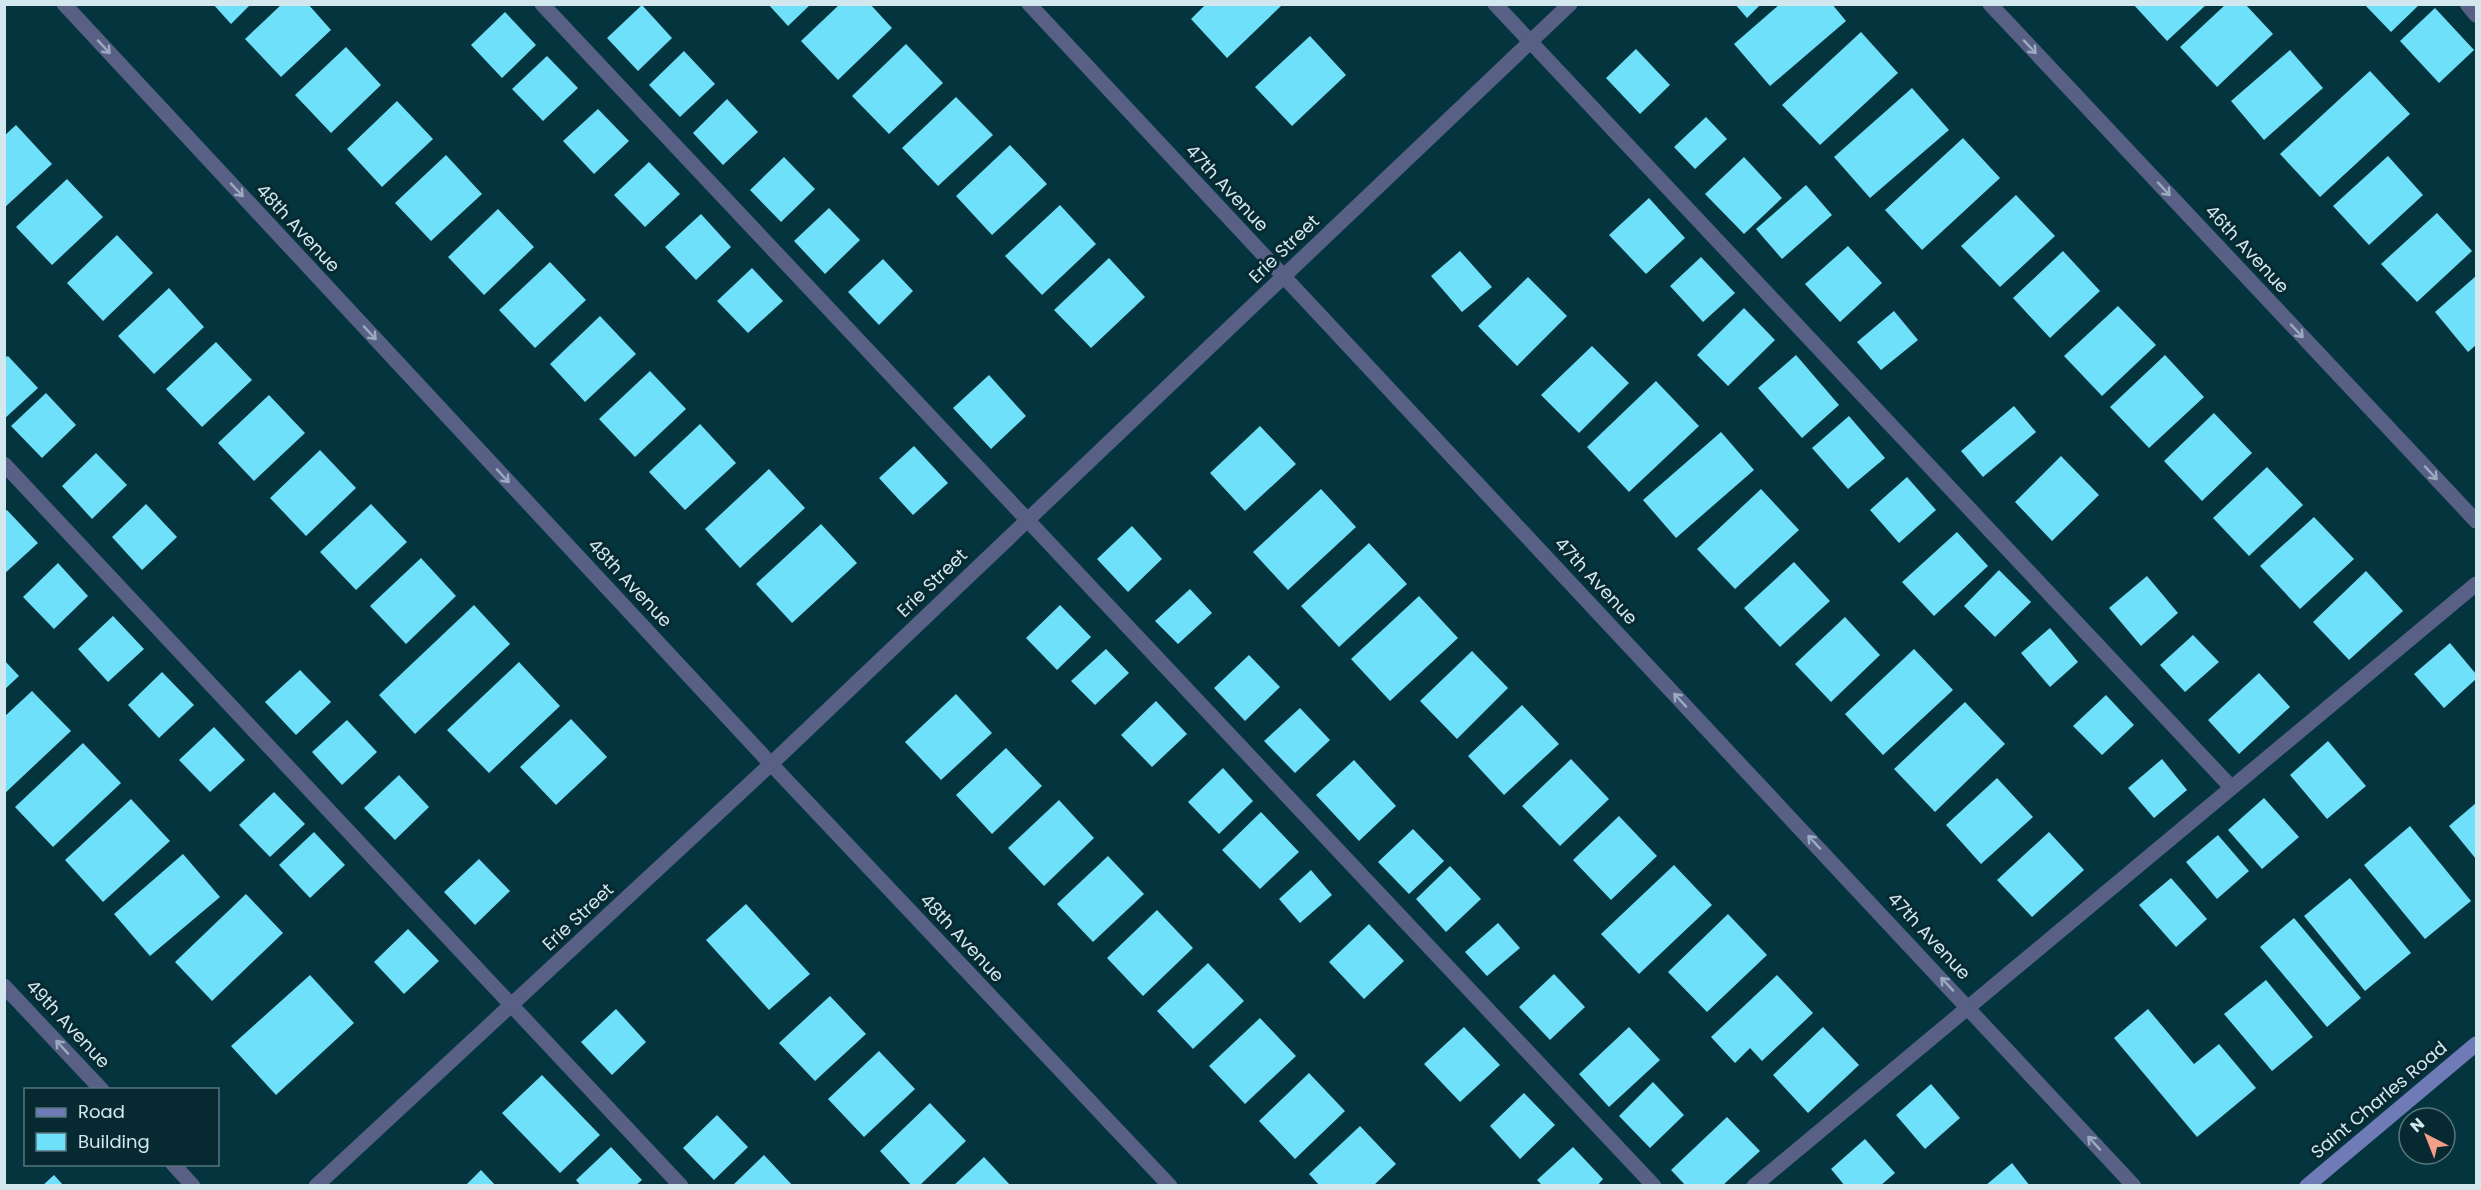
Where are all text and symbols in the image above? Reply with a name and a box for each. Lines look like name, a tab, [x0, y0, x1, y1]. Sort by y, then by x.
one-way arrow	[2023, 39, 2037, 54]
one-way arrow	[97, 40, 111, 55]
street label: 47th Avenue	[1180, 138, 1275, 237]
street label: 48th Avenue	[251, 178, 346, 278]
one-way arrow	[2156, 181, 2170, 196]
one-way arrow	[230, 182, 244, 197]
street label: 46th Avenue	[2200, 199, 2295, 299]
street label: Erie Street	[1243, 209, 1324, 289]
one-way arrow	[2290, 323, 2305, 338]
one-way arrow	[363, 325, 377, 340]
one-way arrow	[2424, 465, 2438, 480]
one-way arrow	[495, 468, 510, 483]
street label: 47th Avenue	[1549, 531, 1644, 630]
street label: 48th Avenue	[583, 533, 678, 633]
street label: Erie Street	[891, 543, 972, 623]
one-way arrow	[1673, 692, 1688, 707]
one-way arrow	[1807, 835, 1821, 850]
street label: Erie Street	[537, 877, 619, 956]
street label: 47th Avenue	[1882, 886, 1977, 985]
street label: 48th Avenue	[915, 888, 1010, 988]
street label: 49th Avenue	[21, 974, 116, 1074]
one-way arrow	[1940, 977, 1955, 992]
street label: Saint Charles Road	[2305, 1035, 2452, 1164]
one-way arrow	[56, 1040, 70, 1055]
legend	[24, 1088, 219, 1166]
text: Road	[78, 1099, 125, 1124]
north arrow	[2397, 1106, 2457, 1166]
text: N	[2405, 1113, 2429, 1138]
text: Building	[78, 1129, 150, 1154]
one-way arrow	[2087, 1135, 2101, 1150]

